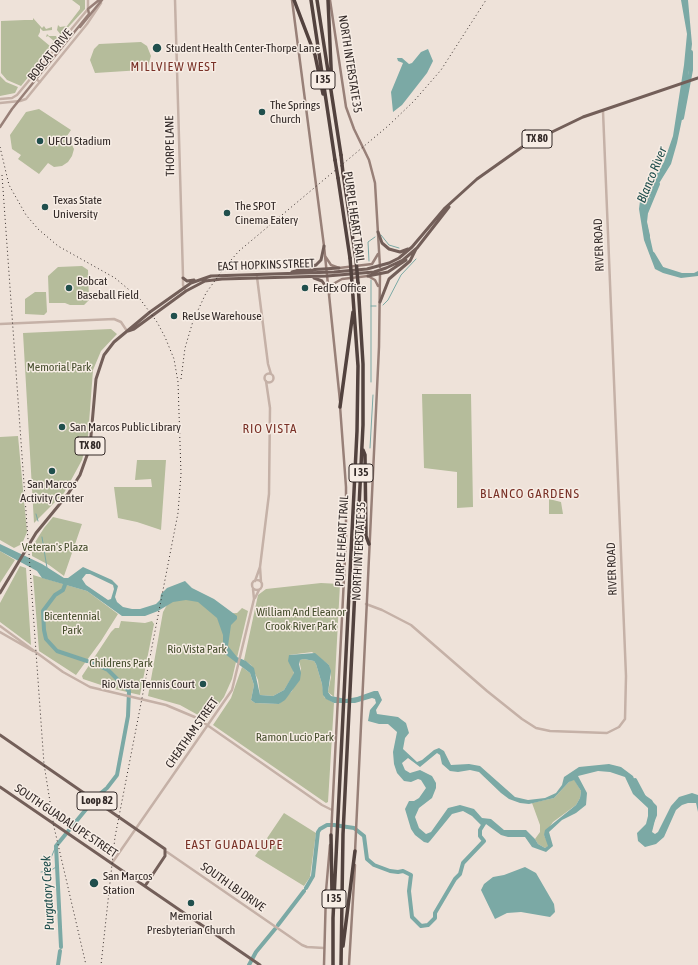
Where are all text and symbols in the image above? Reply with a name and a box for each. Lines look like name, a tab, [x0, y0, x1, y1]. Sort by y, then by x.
street label: NORTH INTERSTATE 35	[335, 14, 365, 114]
street label: BOBCAT DRIVE	[25, 26, 75, 84]
place label: Student Health Center-Thorpe Lane	[166, 41, 320, 55]
marker: Student Health Center-Thorpe Lane	[151, 42, 163, 54]
district label: MILLVIEW WEST	[131, 59, 217, 75]
road number: I 35	[311, 71, 335, 89]
place label: The Springs Church	[270, 98, 320, 126]
marker: The Springs Church	[257, 107, 267, 117]
street label: THORPE LANE	[162, 116, 178, 176]
road number: TX 80	[522, 130, 552, 148]
place label: UFCU Stadium	[48, 134, 111, 148]
marker: UFCU Stadium	[35, 136, 45, 146]
water label: Blanco River	[634, 145, 670, 205]
street label: PURPLE HEART TRAIL	[340, 170, 368, 264]
place label: Texas State University	[53, 193, 102, 221]
place label: The SPOT Cinema Eatery	[235, 199, 298, 227]
marker: Texas State University	[40, 202, 50, 212]
marker: The SPOT Cinema Eatery	[222, 208, 232, 218]
street label: RIVER ROAD	[591, 218, 607, 272]
street label: EAST HOPKINS STREET	[217, 256, 315, 274]
place label: Bobcat Baseball Field	[77, 274, 139, 302]
place label: FedEx Office	[313, 281, 366, 295]
marker: Bobcat Baseball Field	[64, 283, 74, 293]
marker: FedEx Office	[300, 283, 310, 293]
place label: ReUse Warehouse	[182, 309, 262, 323]
marker: ReUse Warehouse	[169, 311, 179, 321]
park label: Memorial Park	[27, 360, 91, 374]
place label: San Marcos Public Library	[70, 420, 181, 434]
district label: RIO VISTA	[243, 421, 297, 437]
marker: San Marcos Public Library	[57, 422, 67, 432]
road number: TX 80	[75, 437, 105, 455]
road number: I 35	[349, 464, 373, 482]
marker: San Marcos Activity Center	[47, 466, 57, 476]
place label: San Marcos Activity Center	[20, 477, 84, 505]
district label: BLANCO GARDENS	[480, 486, 580, 502]
street label: PURPLE HEART TRAIL	[332, 495, 352, 587]
street label: NORTH INTERSTATE 35	[349, 501, 369, 601]
park label: Veteran's Plaza	[22, 540, 88, 554]
street label: RIVER ROAD	[604, 542, 620, 596]
park label: William And Eleanor Crook River Park	[256, 605, 346, 633]
park label: Bicentennial Park	[44, 609, 100, 637]
park label: Rio Vista Park	[167, 642, 227, 656]
park label: Childrens Park	[89, 656, 153, 670]
place label: Rio Vista Tennis Court	[101, 677, 195, 691]
marker: Rio Vista Tennis Court	[198, 679, 208, 689]
street label: CHEATHAM STREET	[162, 695, 222, 771]
park label: Ramon Lucio Park	[256, 730, 334, 744]
street label: SOUTH GUADALUPE STREET	[12, 781, 120, 861]
road number: Loop 82	[77, 792, 117, 810]
district label: EAST GUADALUPE	[185, 837, 283, 853]
water label: Purgatory Creek	[38, 855, 58, 931]
street label: SOUTH LBJ DRIVE	[198, 859, 268, 915]
place label: San Marcos Station	[103, 869, 153, 897]
marker: San Marcos Station	[88, 877, 100, 889]
road number: I 35	[322, 890, 346, 908]
marker: Memorial Presbyterian Church	[186, 898, 196, 908]
place label: Memorial Presbyterian Church	[147, 909, 235, 937]

